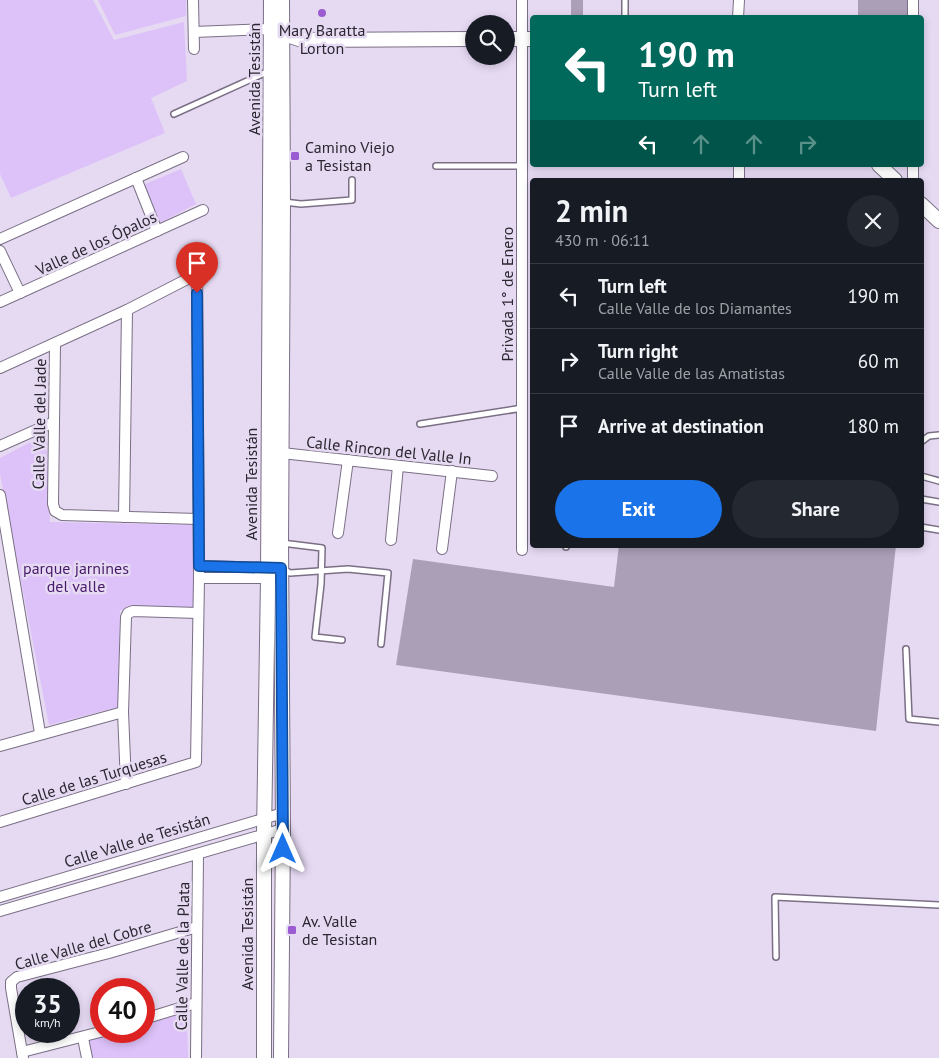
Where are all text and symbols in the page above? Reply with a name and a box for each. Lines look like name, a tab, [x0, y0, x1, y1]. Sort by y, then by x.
marker: Mary Baratta Lorton	[316, 7, 328, 19]
map controls	[465, 15, 515, 65]
button: search	[465, 15, 515, 65]
place label: Mary Baratta Lorton	[279, 20, 365, 58]
street label: Avenida Tesistán	[244, 23, 264, 135]
text: 190 m	[638, 31, 735, 77]
icon: left	[555, 35, 620, 100]
text: Turn left	[638, 75, 717, 103]
icon: left	[634, 130, 662, 158]
icon: ahead	[687, 130, 715, 158]
icon: ahead	[740, 130, 768, 158]
icon: right	[793, 130, 821, 158]
place label: Camino Viejo a Tesistan	[305, 137, 395, 175]
marker: Camino Viejo a Tesistan	[289, 150, 301, 162]
text: 2 min	[555, 191, 628, 230]
button: close	[847, 195, 899, 247]
street label: Valle de los Ópalos	[32, 206, 160, 280]
street label: Privada 1° de Enero	[497, 227, 517, 361]
text: 430 m · 06:11	[555, 230, 650, 250]
pin	[176, 242, 218, 293]
icon: arrive	[183, 249, 211, 277]
text: Turn left	[598, 274, 667, 298]
icon: left	[555, 282, 583, 310]
text: 190 m	[847, 284, 899, 308]
text: Calle Valle de los Diamantes	[598, 298, 792, 318]
text: Turn right	[598, 339, 678, 363]
icon: right	[555, 347, 583, 375]
text: 60 m	[858, 349, 899, 373]
street label: Calle Valle del Jade	[28, 358, 50, 490]
text: Calle Valle de las Amatistas	[598, 363, 785, 383]
icon: arrive	[555, 412, 583, 440]
text: Arrive at destination	[598, 414, 764, 438]
text: 180 m	[847, 414, 899, 438]
street label: Avenida Tesistán	[241, 428, 261, 540]
street label: Calle Rincon del Valle In	[305, 431, 473, 469]
button: Exit	[555, 480, 722, 538]
button: Share	[732, 480, 899, 538]
park label: parque jarnines del valle	[23, 558, 129, 596]
street label: Calle de las Turquesas	[19, 746, 169, 810]
street label: Calle Valle de Tesistán	[62, 808, 212, 872]
position arrow	[256, 822, 308, 874]
street label: Avenida Tesistán	[237, 878, 257, 990]
street label: Calle Valle de la Plata	[171, 881, 193, 1031]
place label: Av. Valle de Tesistan	[302, 911, 377, 949]
street label: Calle Valle del Cobre	[12, 916, 154, 974]
marker: Av. Valle de Tesistan	[286, 924, 298, 936]
speed limit sign: 40	[90, 978, 155, 1043]
text: 35	[33, 988, 62, 1020]
text: km/h	[34, 1015, 61, 1030]

